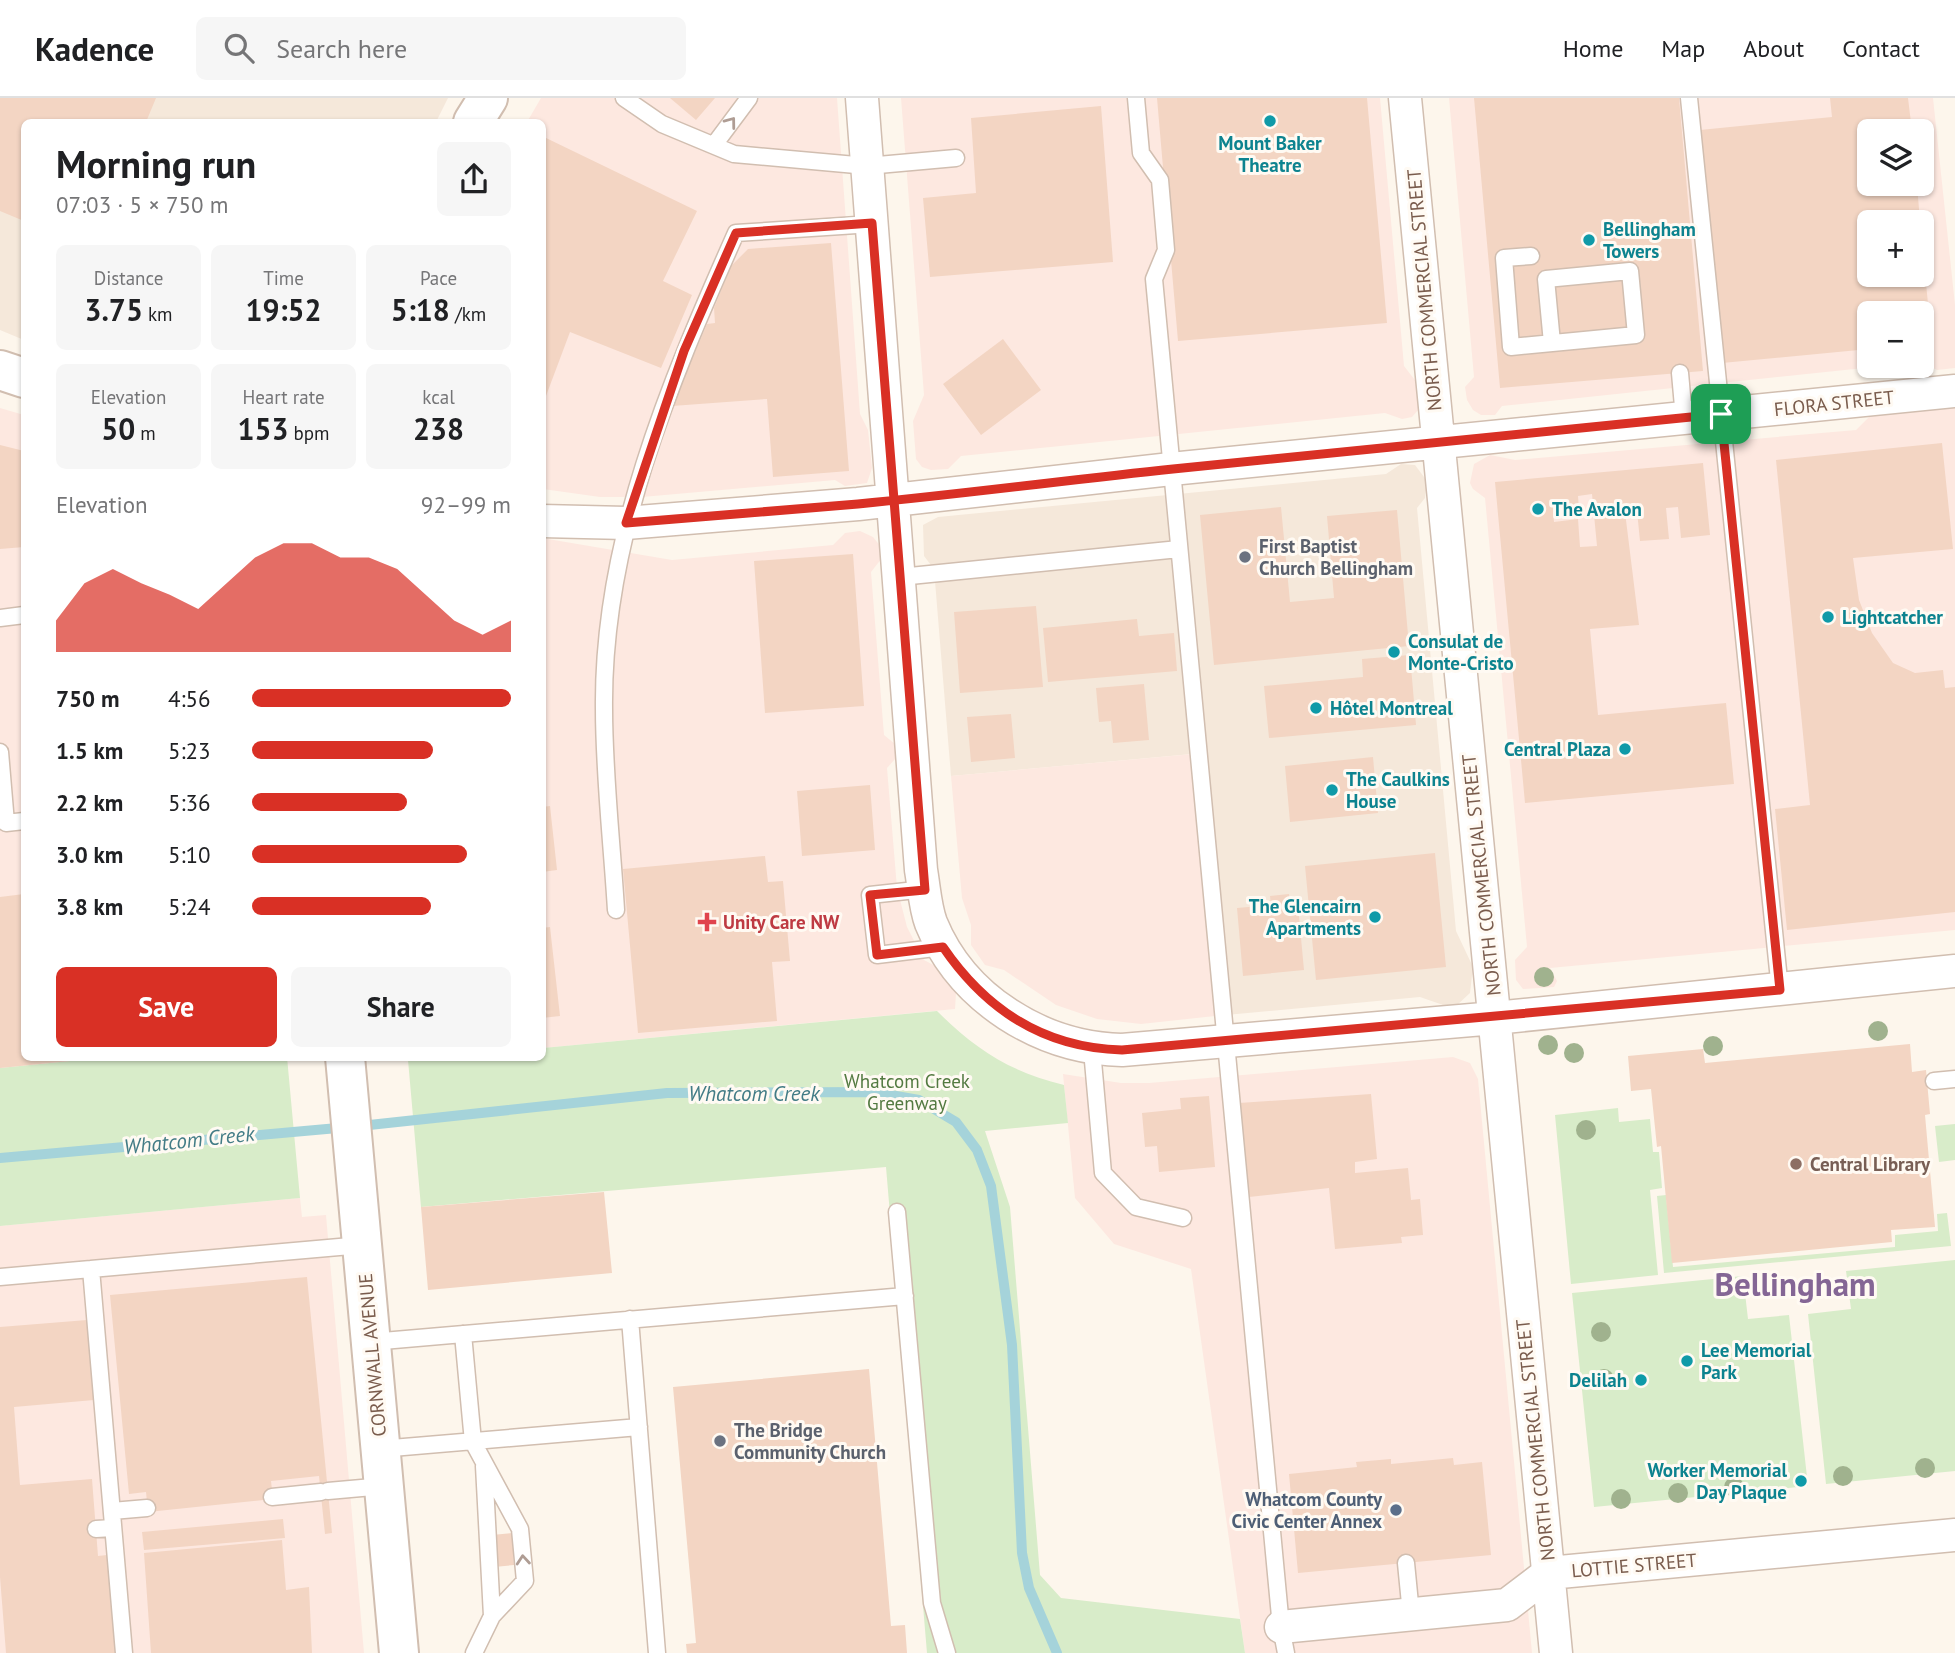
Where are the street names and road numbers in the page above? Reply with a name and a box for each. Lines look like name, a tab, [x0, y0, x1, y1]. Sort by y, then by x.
street label: NORTH COMMERCIAL STREET	[1401, 168, 1447, 412]
street label: FLORA STREET	[1773, 385, 1896, 421]
street label: NORTH COMMERCIAL STREET	[1456, 753, 1506, 997]
street label: CORNWALL AVENUE	[353, 1272, 391, 1438]
street label: NORTH COMMERCIAL STREET	[1510, 1318, 1560, 1562]
street label: LOTTIE STREET	[1570, 1548, 1698, 1582]

